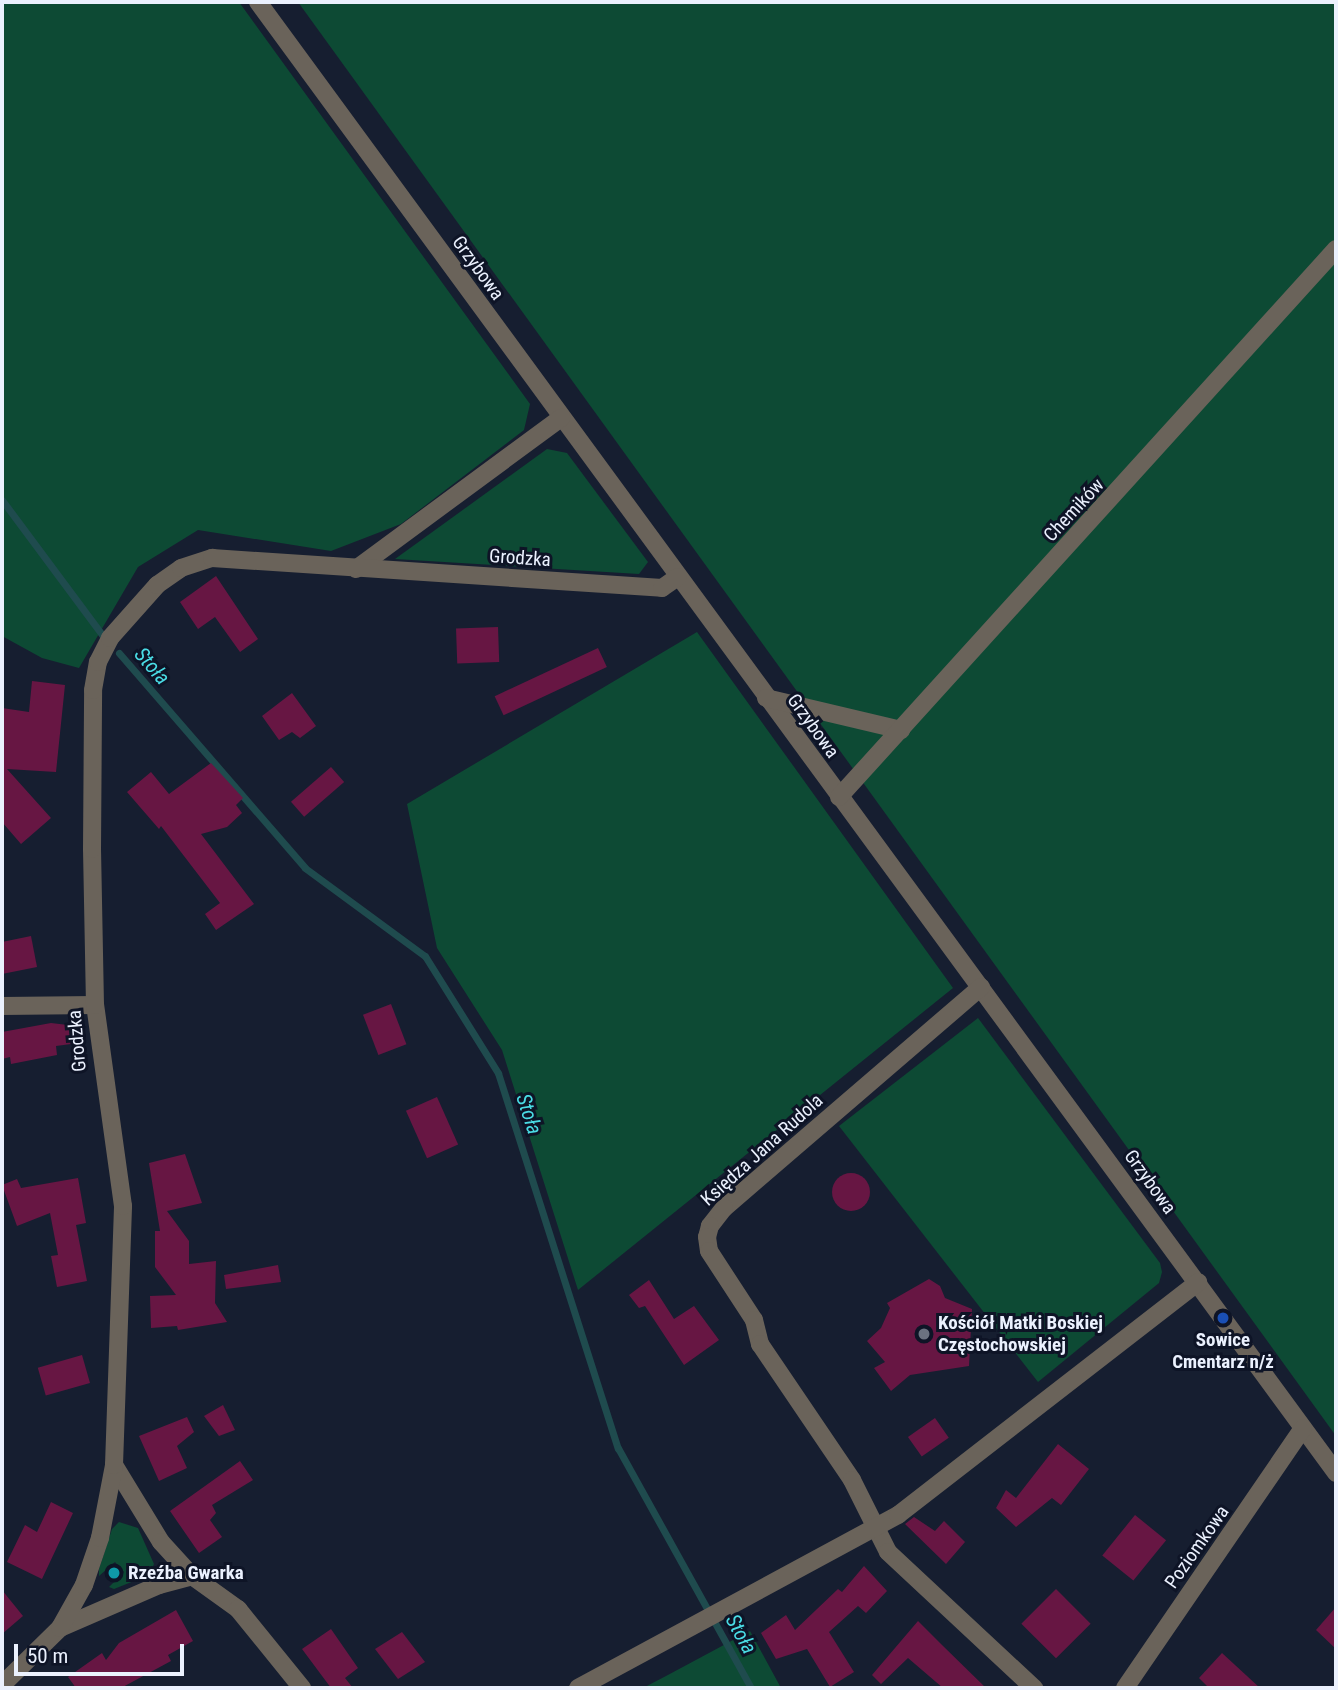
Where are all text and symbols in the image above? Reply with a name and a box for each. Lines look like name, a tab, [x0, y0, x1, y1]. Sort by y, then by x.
street label: Grzybowa	[447, 232, 509, 304]
street label: Chemików	[1039, 474, 1109, 546]
street label: Grodzka	[488, 544, 552, 572]
water label: Stoła	[129, 642, 175, 690]
street label: Grzybowa	[782, 690, 844, 762]
street label: Grodzka	[63, 1009, 91, 1073]
street label: Księdza Jana Rudola	[696, 1089, 828, 1211]
water label: Stoła	[511, 1090, 547, 1138]
street label: Grzybowa	[1119, 1146, 1181, 1218]
marker: Sowice Cmentarz n/ż	[1215, 1310, 1231, 1326]
place label: Kościół Matki Boskiej Częstochowskiej	[938, 1312, 1103, 1356]
marker: Kościół Matki Boskiej Częstochowskiej	[916, 1326, 932, 1342]
place label: Sowice Cmentarz n/ż	[1172, 1329, 1274, 1373]
street label: Poziomkowa	[1160, 1501, 1234, 1593]
place label: Rzeźba Gwarka	[128, 1562, 244, 1584]
marker: Rzeźba Gwarka	[106, 1565, 122, 1581]
water label: Stoła	[720, 1610, 762, 1658]
scale bar	[18, 1630, 187, 1674]
text: 50 m	[27, 1644, 68, 1668]

